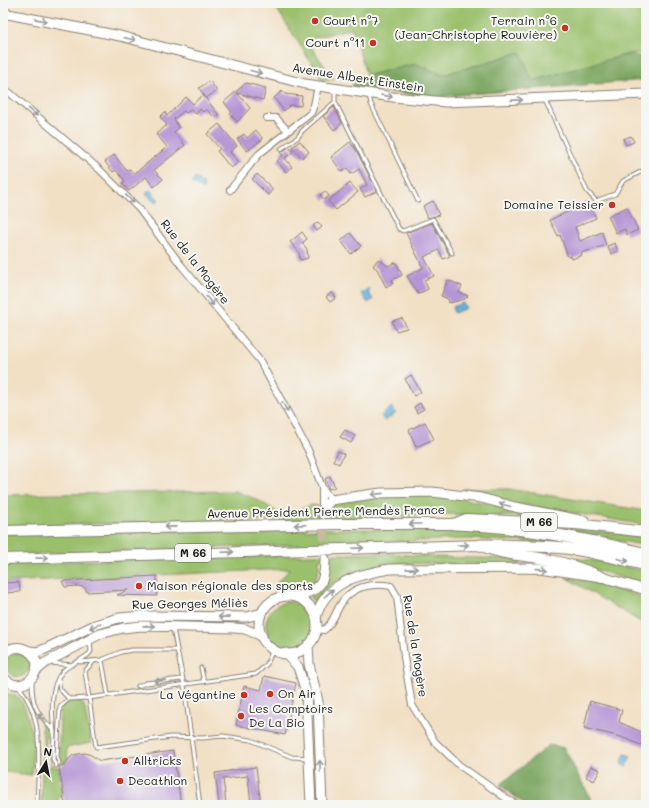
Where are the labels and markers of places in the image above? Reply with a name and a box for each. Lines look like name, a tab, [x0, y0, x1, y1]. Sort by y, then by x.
place label: Court n°7	[323, 12, 379, 28]
place label: Terrain n°6 (Jean-Christophe Rouvière)	[395, 12, 557, 42]
marker: Court n°7	[310, 16, 320, 26]
marker: Terrain n°6 (Jean-Christophe Rouvière)	[560, 23, 570, 33]
place label: Court n°11	[306, 34, 365, 50]
marker: Court n°11	[368, 38, 378, 48]
place label: Domaine Teissier	[503, 196, 604, 212]
marker: Domaine Teissier	[607, 200, 617, 210]
place label: Maison régionale des sports	[147, 577, 313, 593]
marker: Maison régionale des sports	[134, 581, 144, 591]
place label: On Air	[278, 685, 316, 701]
place label: La Végantine	[160, 686, 236, 702]
marker: On Air	[265, 689, 275, 699]
marker: La Végantine	[239, 690, 249, 700]
place label: Les Comptoirs De La Bio	[249, 700, 333, 730]
marker: Les Comptoirs De La Bio	[236, 711, 246, 721]
place label: Alltricks	[133, 752, 182, 768]
marker: Alltricks	[120, 756, 130, 766]
place label: Decathlon	[128, 772, 187, 788]
marker: Decathlon	[115, 776, 125, 786]

